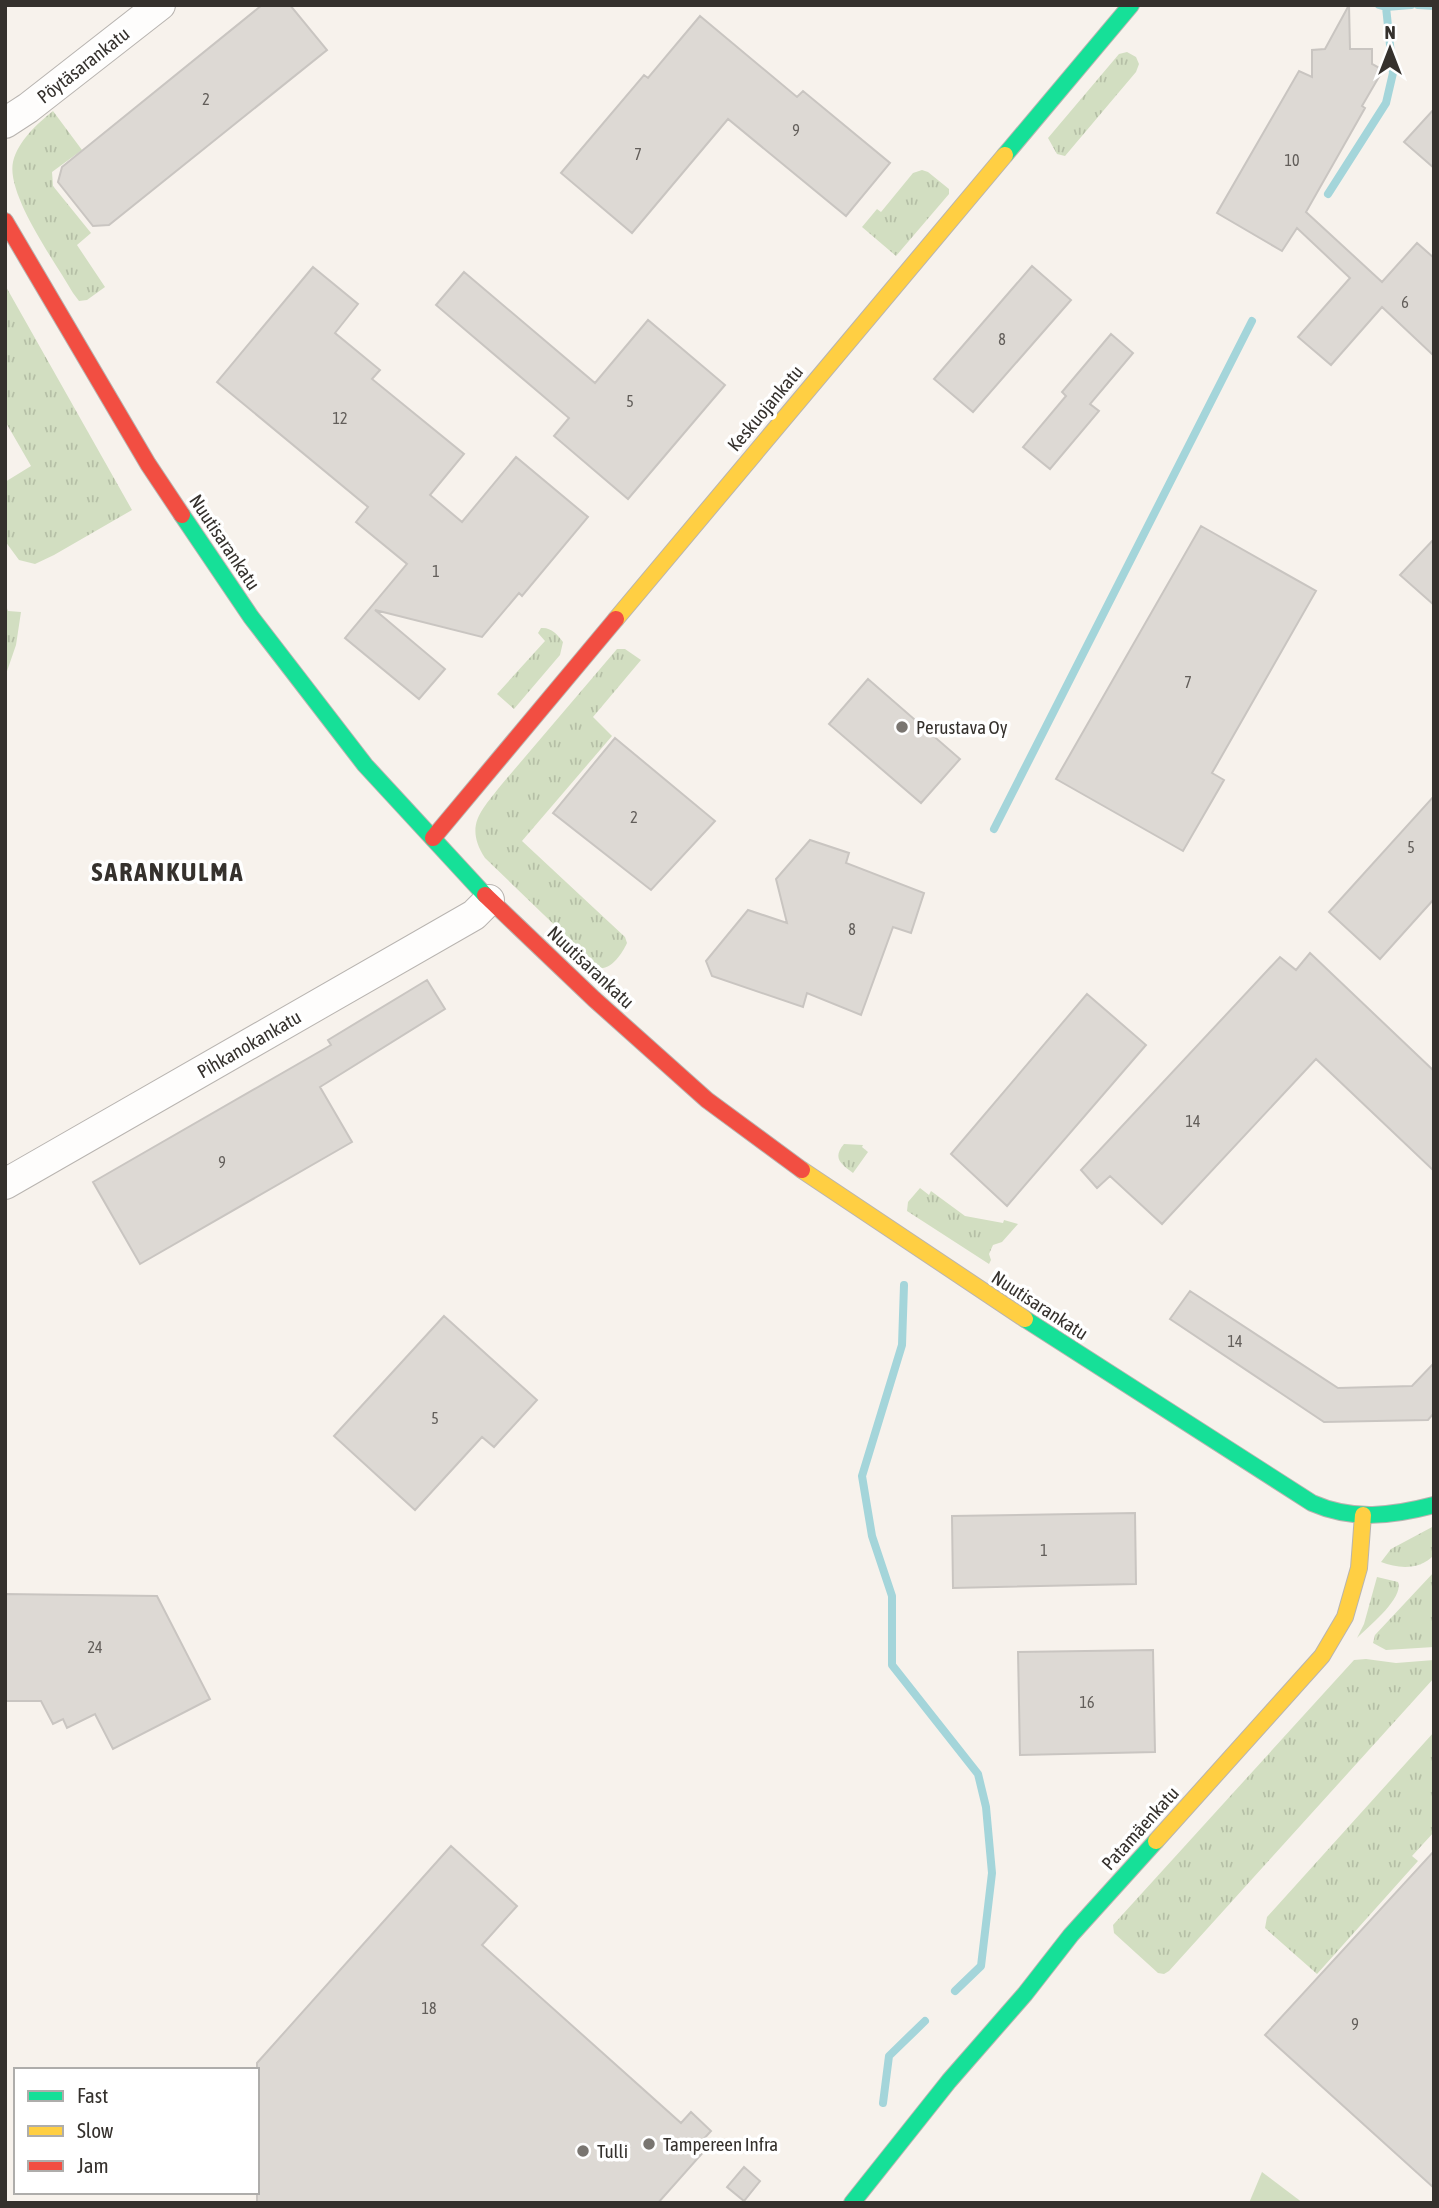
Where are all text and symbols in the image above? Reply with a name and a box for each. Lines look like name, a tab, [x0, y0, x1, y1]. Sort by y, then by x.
north arrow	[1355, 14, 1425, 84]
text: N	[1384, 21, 1396, 43]
street label: Pöytäsarankatu	[33, 22, 133, 108]
house number: 2	[202, 90, 210, 108]
house number: 9	[792, 121, 800, 139]
house number: 7	[634, 145, 642, 163]
house number: 10	[1284, 151, 1300, 169]
house number: 6	[1401, 293, 1409, 311]
house number: 8	[998, 330, 1006, 348]
street label: Keskuojankatu	[723, 361, 807, 455]
house number: 5	[626, 392, 634, 410]
house number: 12	[332, 409, 348, 427]
street label: Nuutisarankatu	[185, 490, 265, 594]
house number: 1	[432, 562, 440, 580]
house number: 7	[1184, 673, 1192, 691]
place label: Perustava Oy	[916, 716, 1008, 738]
marker: Perustava Oy	[894, 719, 910, 735]
house number: 2	[630, 808, 638, 826]
house number: 5	[1407, 838, 1415, 856]
district label: SARANKULMA	[91, 857, 245, 887]
house number: 8	[848, 920, 856, 938]
street label: Nuutisarankatu	[543, 921, 639, 1013]
street label: Pihkanokankatu	[193, 1005, 305, 1083]
house number: 14	[1185, 1112, 1201, 1130]
house number: 9	[218, 1153, 226, 1171]
street label: Nuutisarankatu	[988, 1266, 1092, 1344]
house number: 14	[1227, 1332, 1243, 1350]
house number: 5	[431, 1409, 439, 1427]
house number: 1	[1040, 1541, 1048, 1559]
house number: 24	[87, 1638, 103, 1656]
house number: 16	[1079, 1693, 1095, 1711]
street label: Patamäenkatu	[1097, 1782, 1183, 1874]
house number: 18	[421, 1999, 437, 2017]
house number: 9	[1351, 2015, 1359, 2033]
legend	[14, 2068, 259, 2194]
text: Fast	[77, 2083, 108, 2107]
text: Slow	[77, 2118, 114, 2142]
place label: Tampereen Infra	[663, 2133, 778, 2155]
marker: Tampereen Infra	[641, 2136, 657, 2152]
place label: Tulli	[597, 2140, 628, 2162]
marker: Tulli	[575, 2143, 591, 2159]
text: Jam	[77, 2153, 109, 2177]

